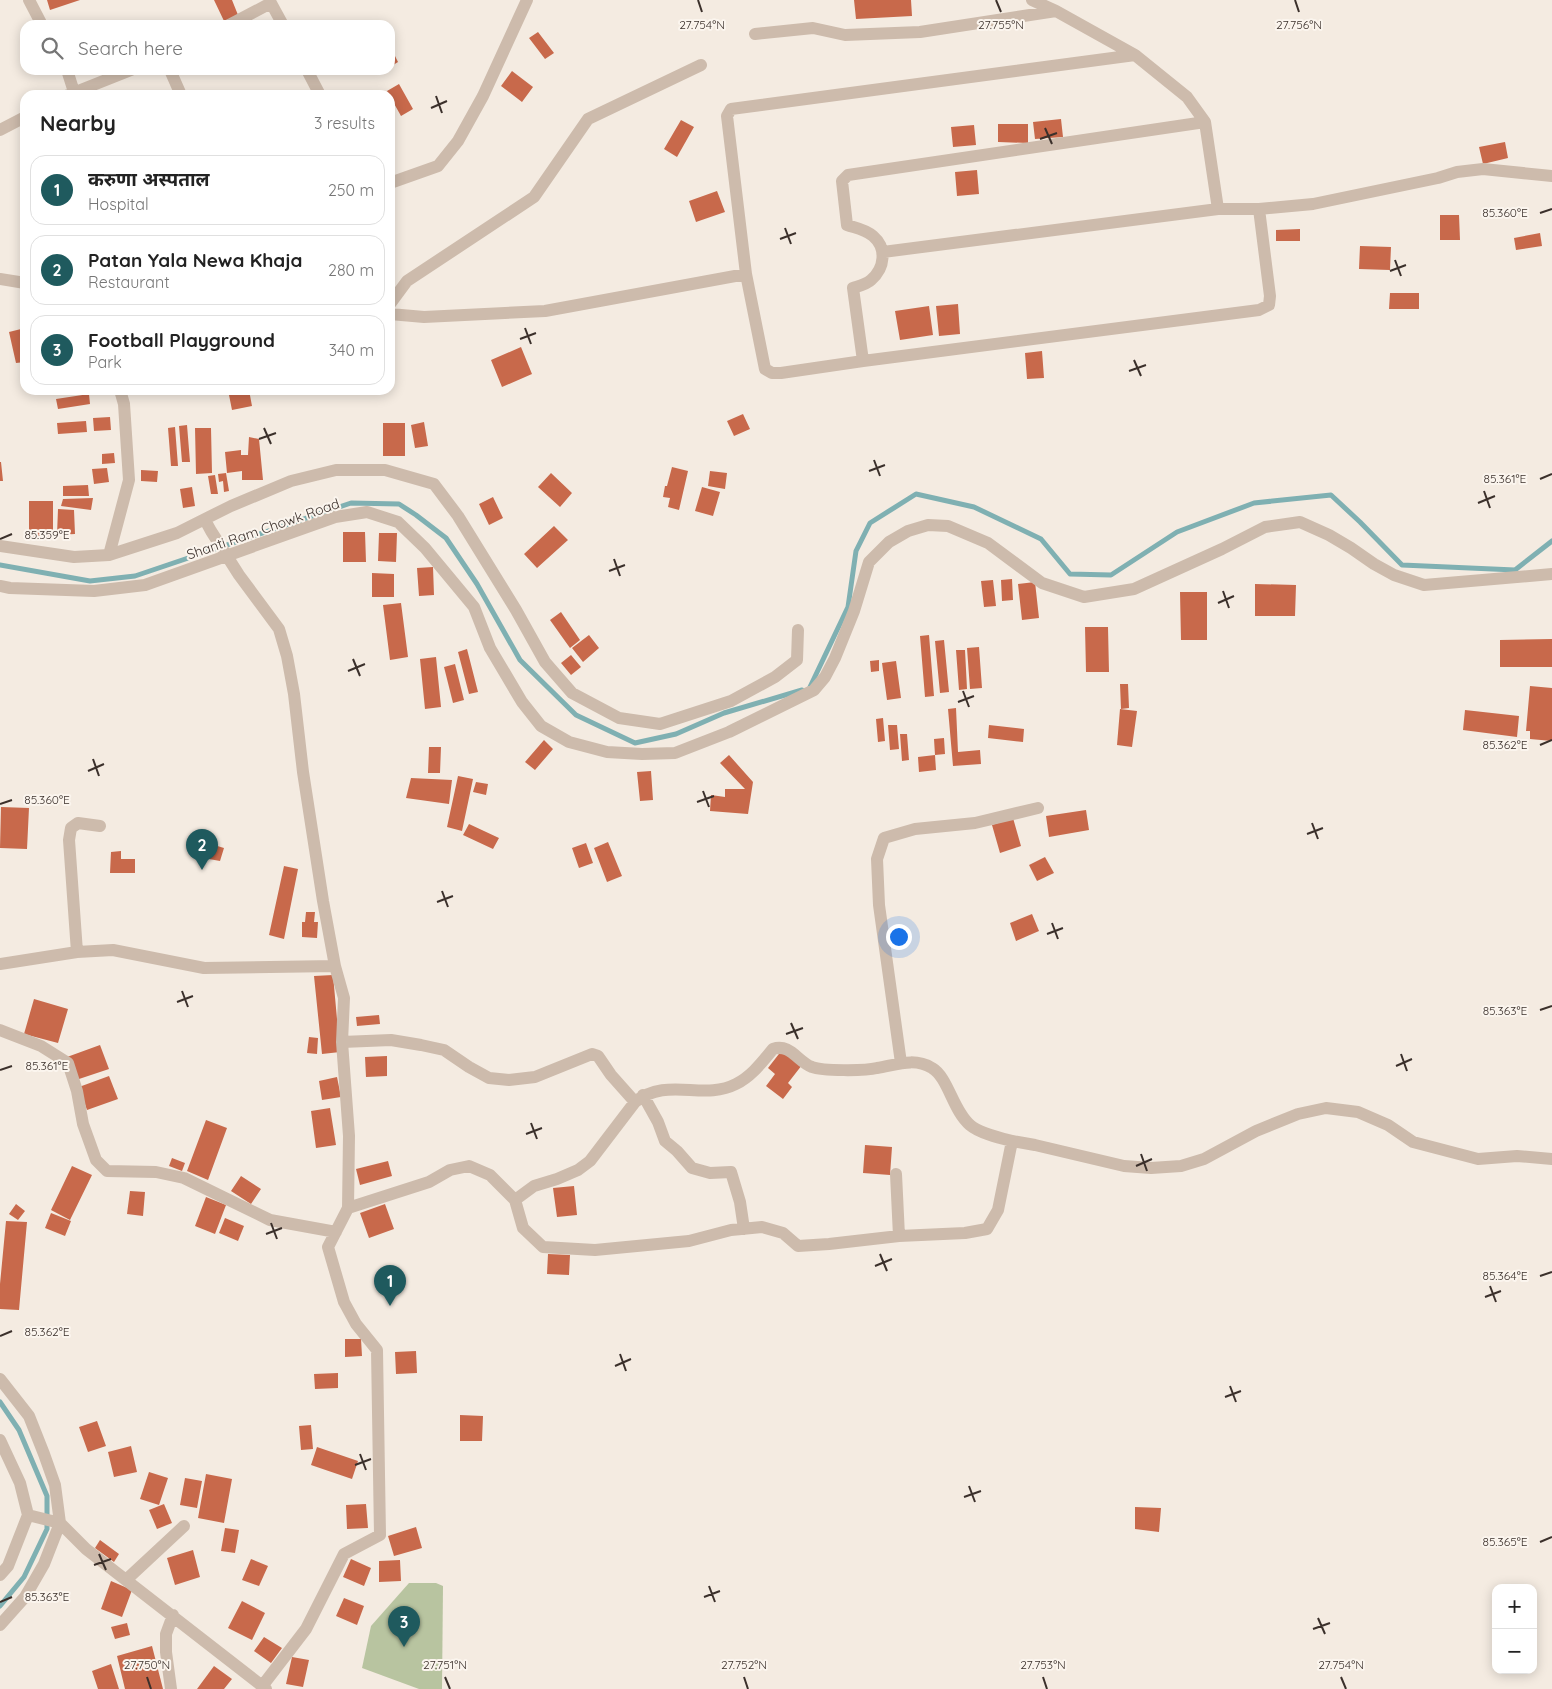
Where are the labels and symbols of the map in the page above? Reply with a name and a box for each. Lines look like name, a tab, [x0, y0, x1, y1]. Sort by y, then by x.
text: 27.754°N	[679, 17, 725, 32]
text: 27.755°N	[978, 17, 1024, 32]
text: 27.756°N	[1276, 17, 1322, 32]
text: 85.360°E	[1482, 205, 1528, 220]
text: 85.361°E	[1484, 471, 1527, 486]
street label: Shanti Ram Chowk Road	[184, 494, 342, 564]
text: 85.359°E	[24, 527, 70, 542]
text: 85.362°E	[1482, 737, 1528, 752]
text: 85.360°E	[24, 792, 70, 807]
pin: 2	[186, 829, 218, 870]
your location	[886, 924, 912, 950]
text: 85.363°E	[1483, 1003, 1528, 1018]
text: 85.361°E	[26, 1058, 69, 1073]
pin: 1	[374, 1265, 406, 1306]
text: 85.364°E	[1483, 1268, 1528, 1283]
text: 85.362°E	[24, 1324, 70, 1339]
text: 85.365°E	[1483, 1534, 1528, 1549]
text: 85.363°E	[25, 1589, 70, 1604]
pin: 3	[388, 1606, 420, 1647]
text: 27.750°N	[124, 1657, 170, 1672]
text: 27.751°N	[423, 1657, 467, 1672]
text: 27.752°N	[721, 1657, 767, 1672]
text: 27.753°N	[1020, 1657, 1066, 1672]
text: 27.754°N	[1318, 1657, 1364, 1672]

